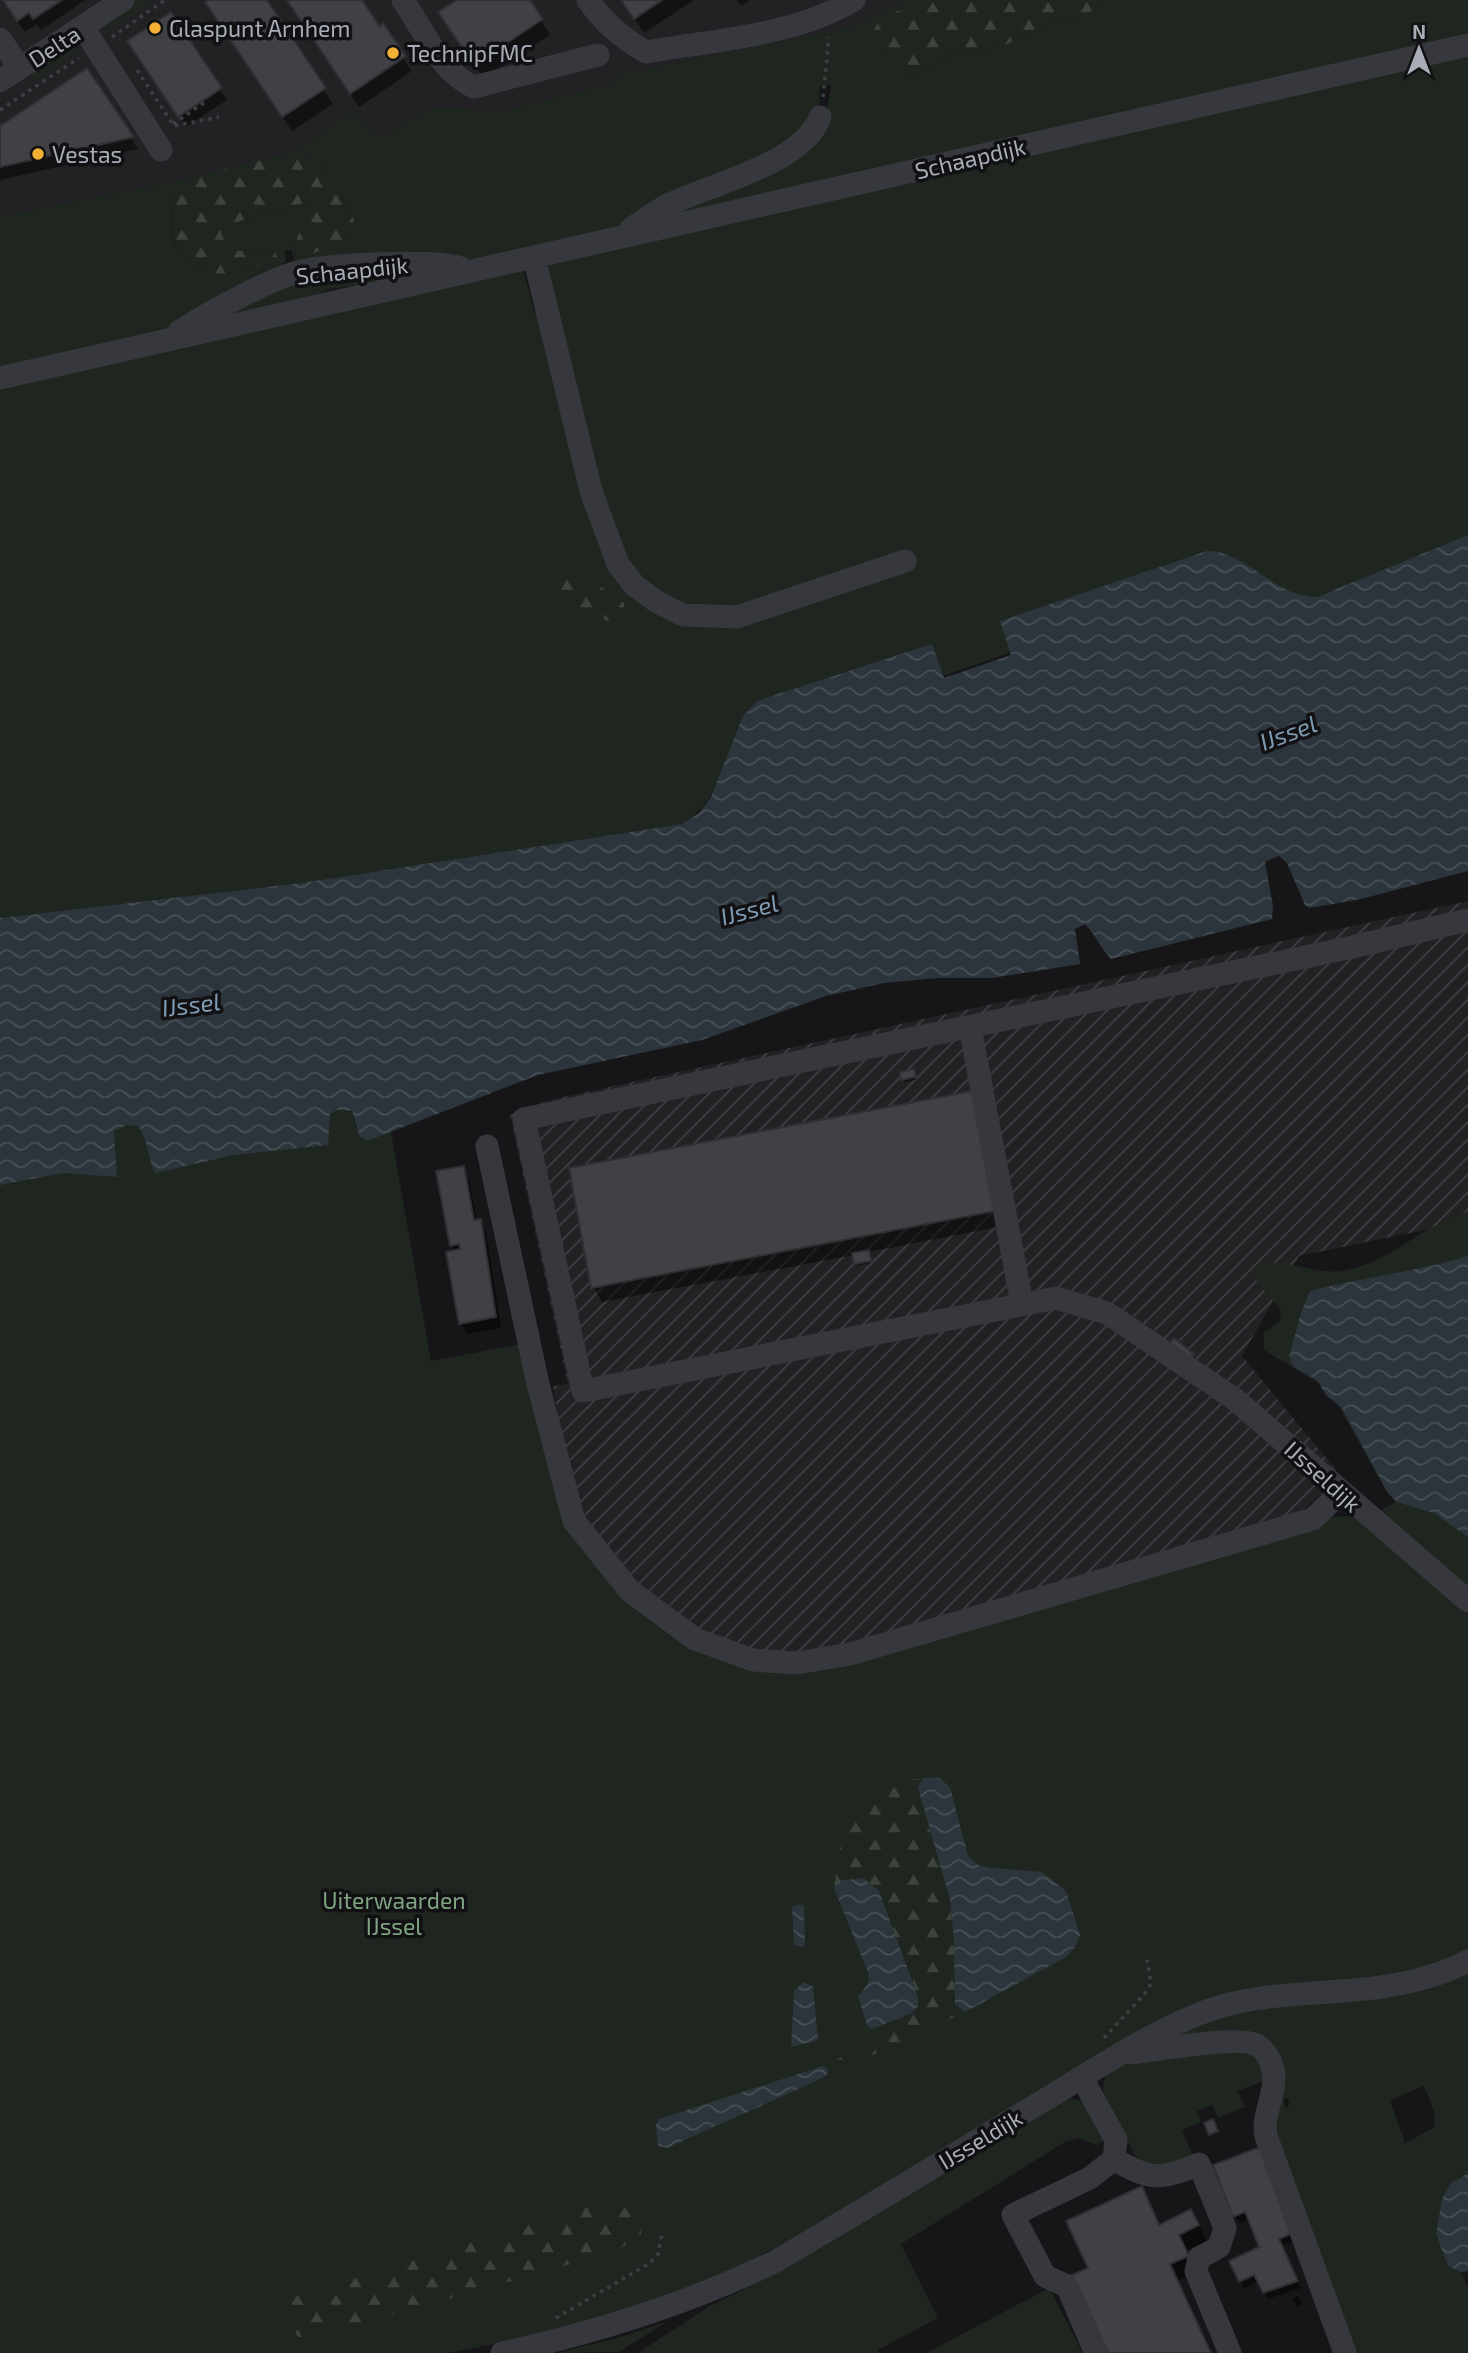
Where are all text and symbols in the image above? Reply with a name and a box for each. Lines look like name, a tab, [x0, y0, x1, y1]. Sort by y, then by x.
place label: Glaspunt Arnhem	[169, 14, 351, 42]
north arrow	[1384, 14, 1454, 84]
street label: Delta	[23, 19, 85, 73]
marker: Glaspunt Arnhem	[147, 20, 163, 36]
text: N	[1412, 20, 1426, 43]
place label: TechnipFMC	[407, 39, 533, 67]
marker: TechnipFMC	[385, 45, 401, 61]
street label: Schaapdijk	[912, 132, 1028, 184]
place label: Vestas	[52, 140, 122, 168]
marker: Vestas	[30, 146, 46, 162]
street label: Schaapdijk	[295, 250, 410, 290]
water label: IJssel	[1256, 708, 1320, 756]
water label: IJssel	[717, 887, 781, 931]
water label: IJssel	[160, 986, 222, 1022]
street label: IJsseldijk	[1279, 1435, 1367, 1518]
park label: Uiterwaarden IJssel	[322, 1886, 466, 1940]
street label: IJsseldijk	[933, 2103, 1027, 2175]

